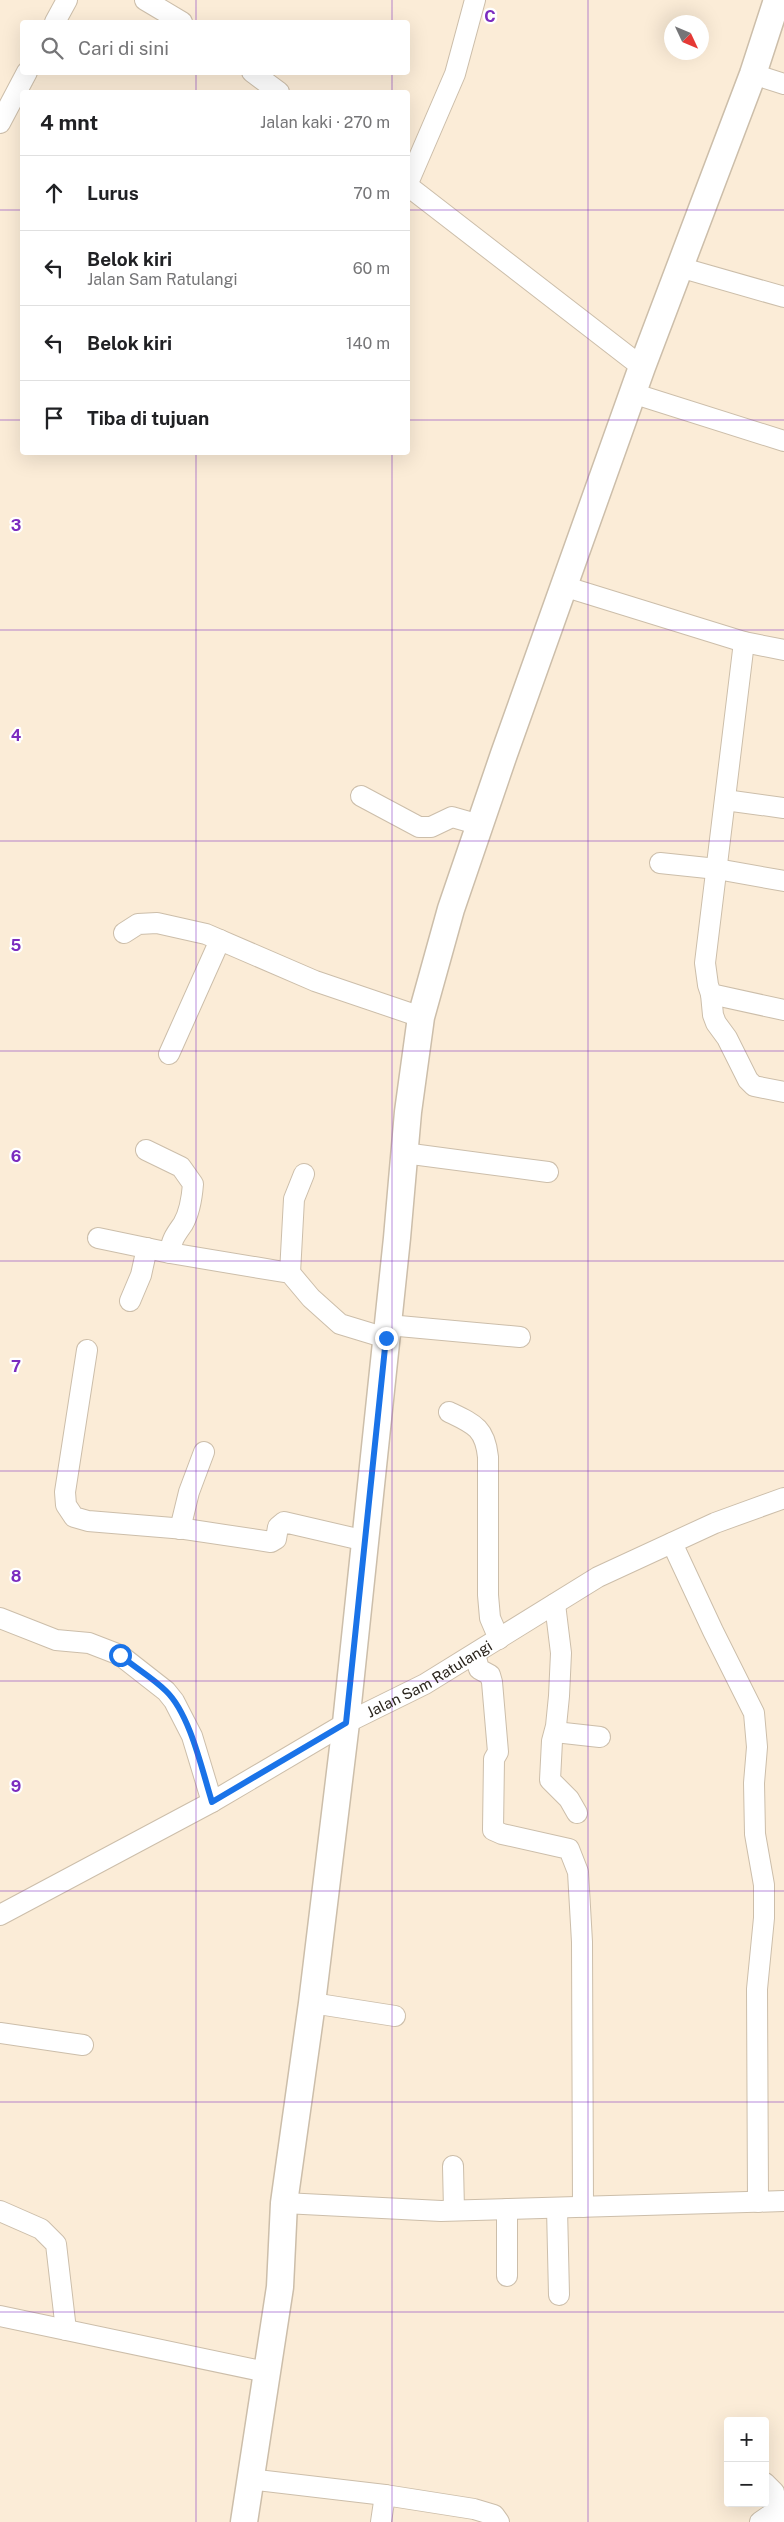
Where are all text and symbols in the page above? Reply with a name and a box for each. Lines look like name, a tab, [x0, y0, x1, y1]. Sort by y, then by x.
text: C	[484, 7, 496, 26]
north arrow	[664, 15, 709, 60]
search box	[20, 20, 410, 75]
icon: search	[38, 34, 66, 62]
text: Cari di sini	[78, 37, 169, 59]
text: 4 mnt	[40, 110, 98, 135]
text: Jalan kaki · 270 m	[260, 113, 390, 132]
icon: ahead	[40, 179, 68, 207]
text: Lurus	[87, 182, 139, 204]
text: 70 m	[353, 184, 390, 203]
text: Belok kiri	[87, 248, 172, 270]
icon: left	[40, 254, 68, 282]
text: 60 m	[353, 259, 390, 278]
text: Jalan Sam Ratulangi	[87, 270, 238, 289]
icon: left	[40, 329, 68, 357]
text: Belok kiri	[87, 332, 172, 354]
text: 140 m	[346, 334, 390, 353]
icon: arrive	[40, 404, 68, 432]
text: Tiba di tujuan	[87, 407, 209, 429]
text: 3	[11, 516, 21, 535]
text: 4	[11, 726, 22, 745]
text: 5	[11, 936, 22, 955]
text: 6	[11, 1147, 21, 1166]
route end	[375, 1327, 398, 1350]
text: 7	[11, 1357, 21, 1376]
text: 8	[11, 1567, 22, 1586]
street label: Jalan Sam Ratulangi	[363, 1636, 495, 1720]
route start	[109, 1644, 132, 1667]
text: 9	[11, 1777, 21, 1796]
map controls	[724, 2417, 769, 2507]
button: +	[724, 2417, 769, 2462]
button: −	[724, 2462, 769, 2507]

